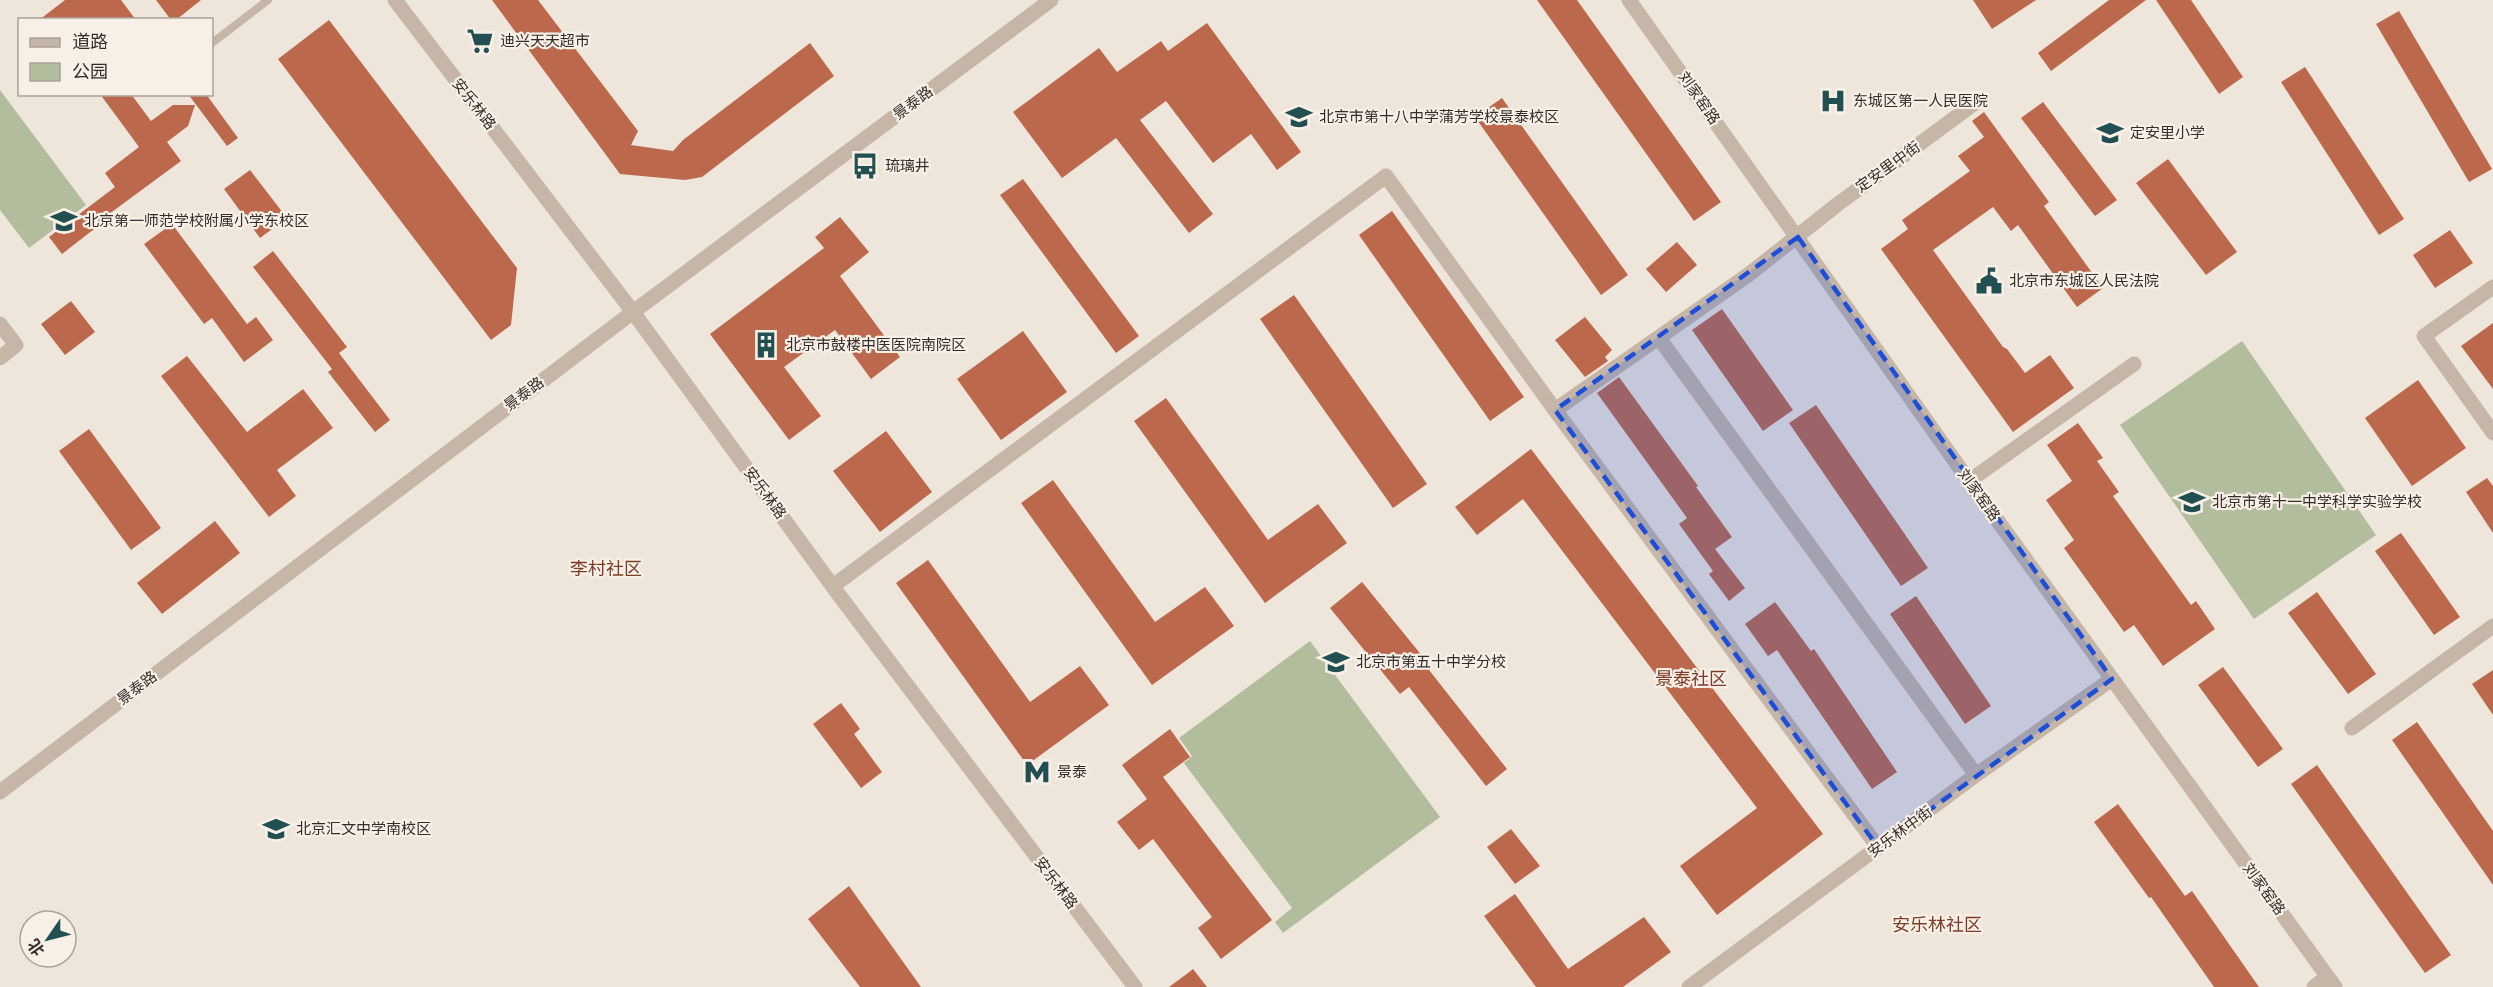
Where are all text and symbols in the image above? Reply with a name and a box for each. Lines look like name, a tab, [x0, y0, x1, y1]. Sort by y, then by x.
legend	[18, 18, 213, 96]
supermarket icon: 迪兴天天超市	[465, 26, 495, 56]
text: 道路	[72, 31, 108, 52]
place label: 迪兴天天超市	[500, 32, 590, 50]
text: 公园	[72, 61, 108, 82]
street label: 刘家窑路	[1674, 68, 1724, 128]
street label: 安乐林路	[448, 75, 500, 133]
street label: 景泰路	[890, 82, 936, 124]
hospital icon: 东城区第一人民医院	[1818, 86, 1848, 116]
place label: 东城区第一人民医院	[1853, 92, 1988, 110]
school or university icon: 北京市第十八中学蒲芳学校景泰校区	[1284, 102, 1314, 132]
place label: 北京市第十八中学蒲芳学校景泰校区	[1319, 108, 1559, 126]
school or university icon: 定安里小学	[2095, 118, 2125, 148]
place label: 定安里小学	[2130, 124, 2205, 142]
street label: 定安里中街	[1852, 138, 1924, 196]
bus stop icon: 琉璃井	[850, 151, 880, 181]
place label: 琉璃井	[885, 157, 930, 175]
school or university icon: 北京第一师范学校附属小学东校区	[49, 206, 79, 236]
place label: 北京第一师范学校附属小学东校区	[84, 212, 309, 230]
public building icon: 北京市东城区人民法院	[1974, 266, 2004, 296]
place label: 北京市东城区人民法院	[2009, 272, 2159, 290]
building icon: 北京市鼓楼中医医院南院区	[751, 330, 781, 360]
place label: 北京市鼓楼中医医院南院区	[786, 336, 966, 354]
street label: 景泰路	[501, 373, 547, 415]
street label: 安乐林路	[740, 463, 790, 523]
street label: 刘家窑路	[1954, 465, 2004, 525]
school or university icon: 北京市第十一中学科学实验学校	[2177, 487, 2207, 517]
place label: 北京市第十一中学科学实验学校	[2212, 493, 2422, 511]
district label: 李村社区	[570, 558, 642, 579]
school or university icon: 北京市第五十中学分校	[1321, 647, 1351, 677]
place label: 北京市第五十中学分校	[1356, 653, 1506, 671]
street label: 景泰路	[114, 667, 160, 709]
district label: 景泰社区	[1655, 668, 1727, 689]
metro station icon: 景泰	[1022, 757, 1052, 787]
place label: 景泰	[1057, 763, 1087, 781]
street label: 安乐林中街	[1864, 803, 1936, 861]
school or university icon: 北京汇文中学南校区	[261, 814, 291, 844]
place label: 北京汇文中学南校区	[296, 820, 431, 838]
street label: 安乐林路	[1031, 854, 1081, 912]
street label: 刘家窑路	[2239, 859, 2289, 919]
north arrow	[18, 909, 78, 969]
district label: 安乐林社区	[1892, 914, 1982, 935]
text: 北	[24, 935, 48, 959]

